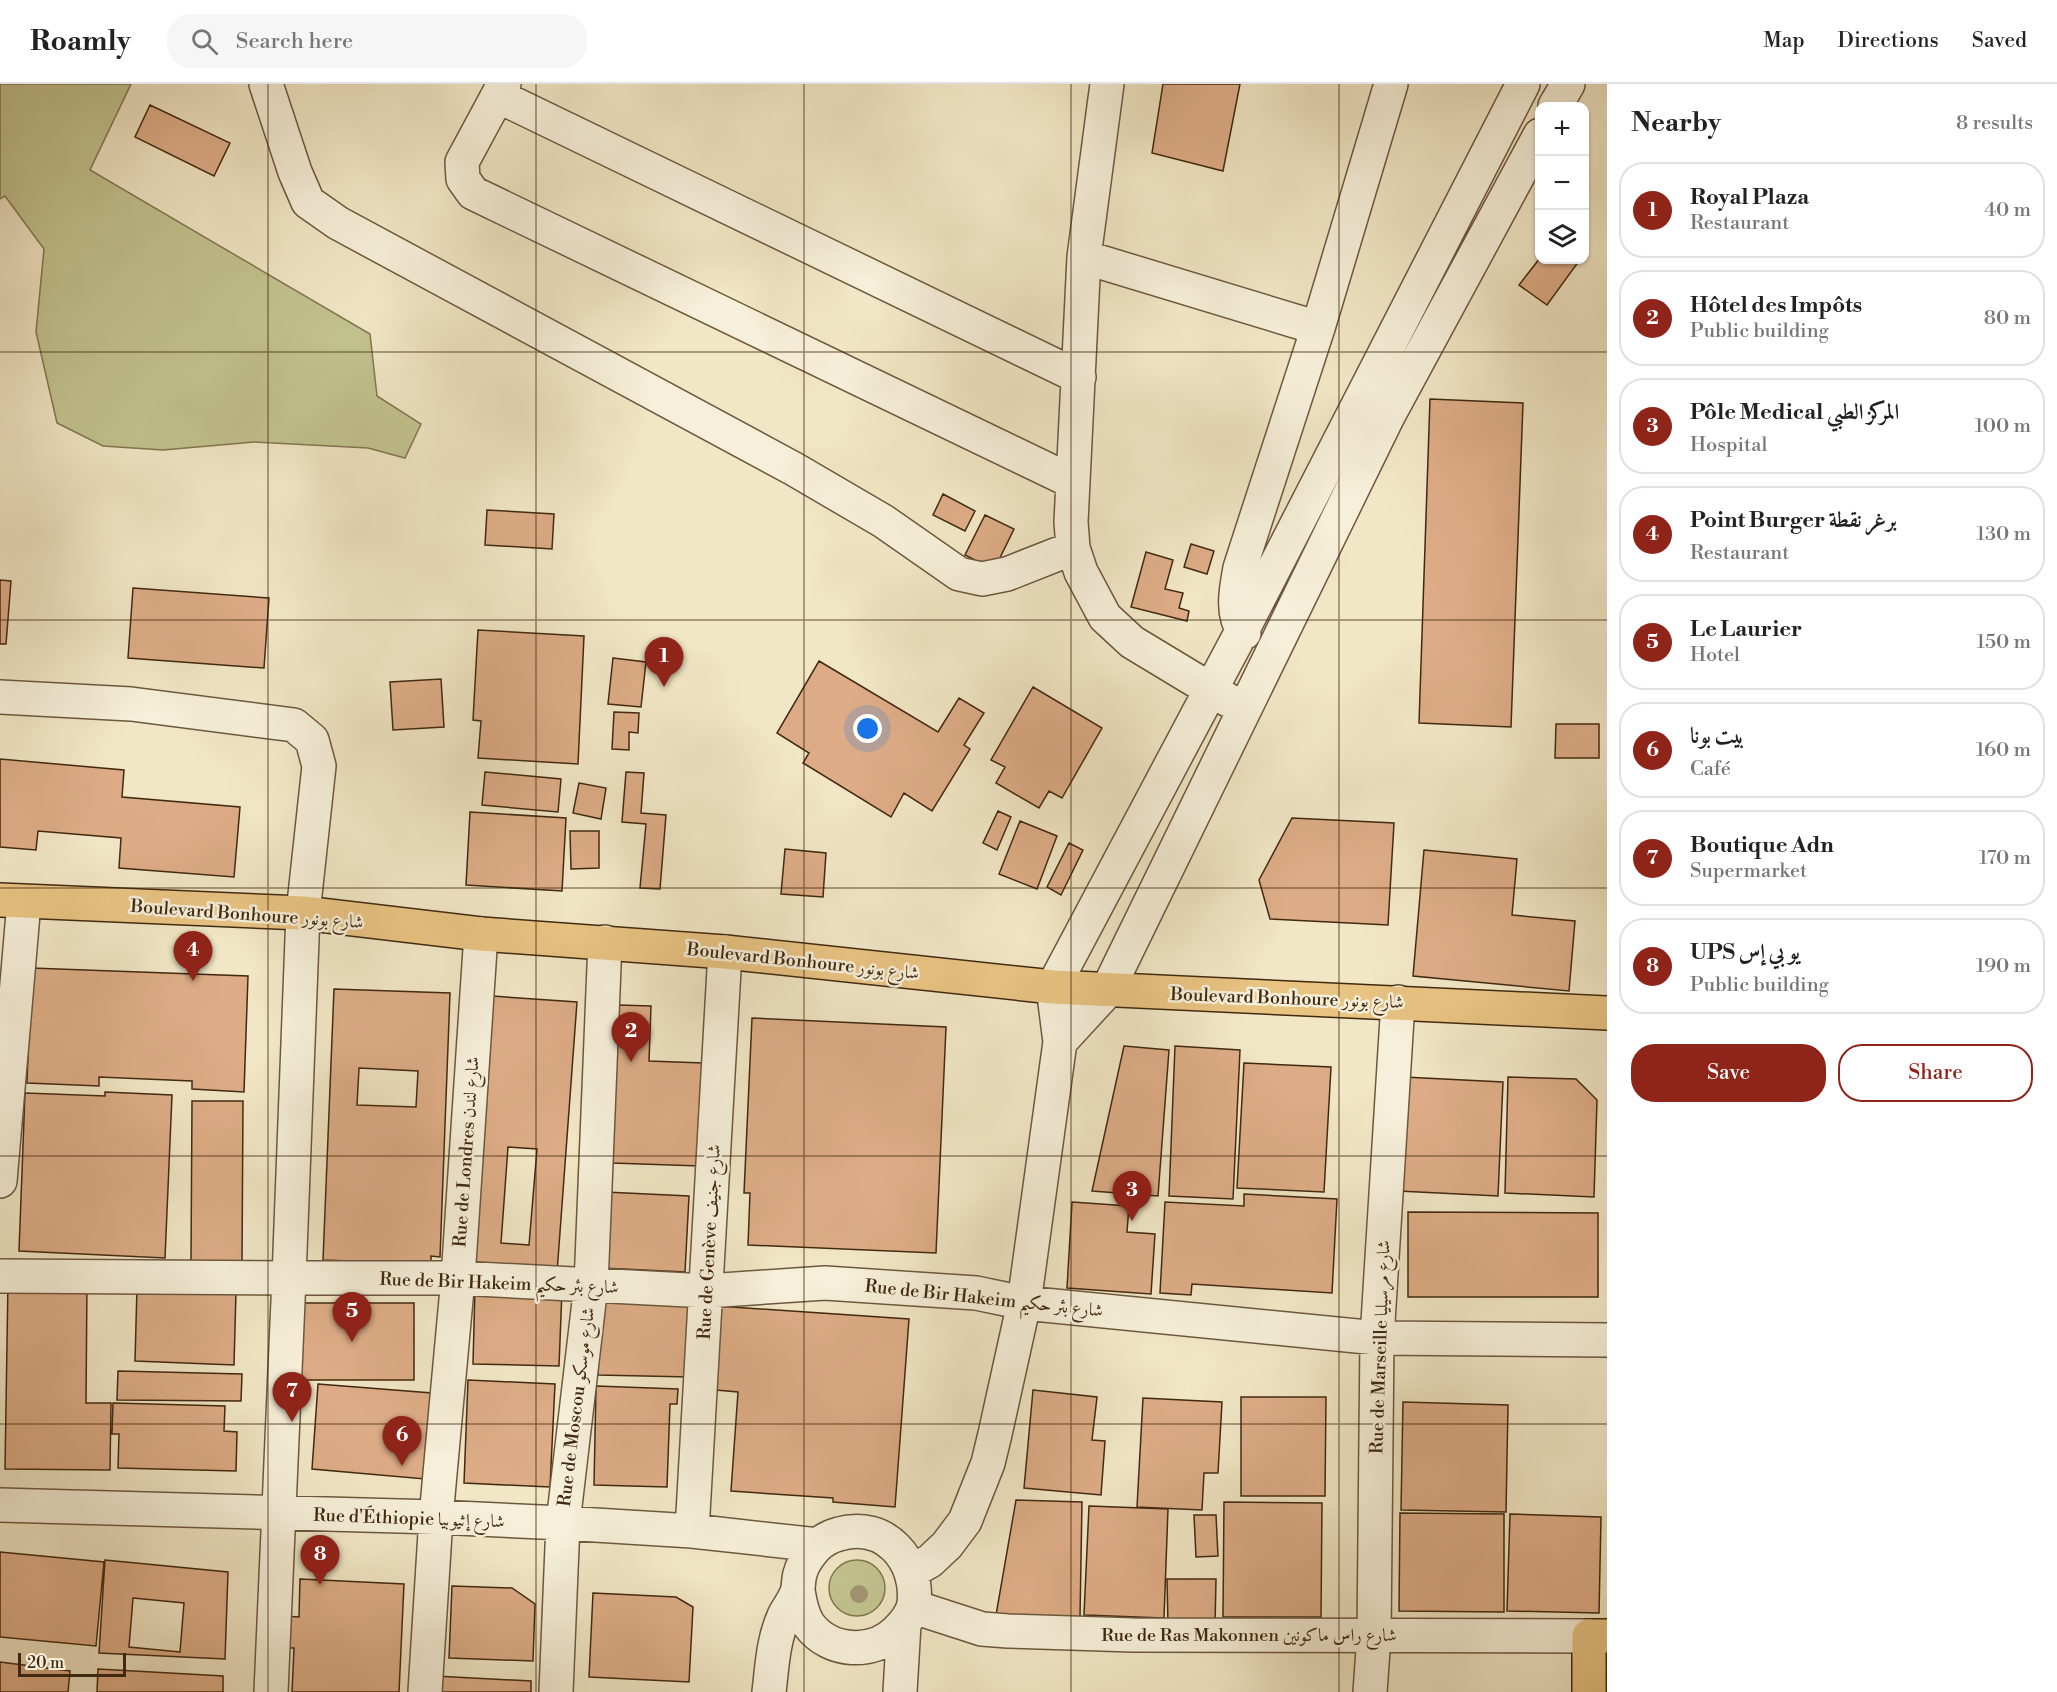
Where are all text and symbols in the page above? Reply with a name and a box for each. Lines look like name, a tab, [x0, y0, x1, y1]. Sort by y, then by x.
search box	[167, 14, 587, 68]
text: Roamly	[30, 24, 131, 59]
icon: search	[188, 25, 221, 58]
text: Search here	[236, 28, 353, 55]
text: Map	[1763, 28, 1805, 54]
text: Directions	[1838, 28, 1939, 54]
text: Saved	[1972, 28, 2027, 54]
map controls	[1535, 102, 1589, 264]
button: +	[1535, 102, 1589, 156]
text: Nearby	[1631, 107, 1721, 139]
text: 8 results	[1956, 111, 2033, 136]
button: −	[1535, 156, 1589, 210]
text: Royal Plaza	[1690, 184, 1809, 211]
text: 1	[1648, 198, 1657, 223]
text: 40 m	[1984, 198, 2031, 223]
button: layers	[1535, 210, 1589, 264]
text: Restaurant	[1690, 211, 1789, 236]
text: Hôtel des Impôts	[1690, 292, 1862, 319]
text: 2	[1646, 306, 1659, 331]
text: 80 m	[1984, 306, 2031, 331]
text: Public building	[1690, 319, 1829, 344]
text: Pôle Medical المركز الطبي	[1690, 399, 1899, 426]
text: 3	[1646, 414, 1659, 439]
text: 100 m	[1975, 414, 2031, 439]
text: Hospital	[1690, 433, 1767, 458]
text: Point Burger برغر نقطة	[1690, 507, 1897, 534]
text: 4	[1646, 522, 1659, 547]
text: 130 m	[1976, 522, 2031, 547]
text: Restaurant	[1690, 541, 1789, 566]
text: Le Laurier	[1690, 616, 1802, 643]
text: 5	[1646, 630, 1659, 655]
text: 150 m	[1976, 630, 2031, 655]
pin: 1	[644, 638, 684, 687]
text: Hotel	[1690, 643, 1740, 668]
your location	[853, 714, 882, 743]
text: بيت بونا	[1690, 723, 1744, 750]
text: 6	[1646, 738, 1659, 763]
text: 160 m	[1976, 738, 2031, 763]
text: Café	[1690, 757, 1731, 782]
text: Boutique Adn	[1690, 832, 1834, 859]
text: 7	[1647, 846, 1658, 871]
text: 170 m	[1979, 846, 2031, 871]
text: Supermarket	[1690, 859, 1807, 884]
street label: Boulevard Bonhoure شارع بونور	[129, 895, 364, 937]
pin: 4	[174, 932, 212, 981]
street label: Boulevard Bonhoure شارع بونور	[684, 938, 920, 988]
text: UPS يو بي إس	[1690, 939, 1800, 966]
text: 8	[1646, 954, 1659, 979]
text: 190 m	[1976, 954, 2031, 979]
text: Public building	[1690, 973, 1829, 998]
street label: Boulevard Bonhoure شارع بونور	[1169, 983, 1404, 1017]
pin: 2	[612, 1012, 650, 1062]
button: Save	[1631, 1044, 1826, 1102]
button: Share	[1838, 1044, 2033, 1102]
street label: Rue de Londres شارع لندن	[448, 1056, 488, 1248]
street label: Rue de Genève شارع جنيف	[693, 1144, 729, 1341]
pin: 3	[1112, 1172, 1152, 1221]
street label: Rue de Marseille شارع مرسيليا	[1365, 1240, 1399, 1454]
street label: Rue de Bir Hakeim شارع بئر حكيم	[379, 1268, 619, 1305]
street label: Rue de Bir Hakeim شارع بئر حكيم	[863, 1275, 1104, 1328]
pin: 5	[332, 1292, 372, 1342]
street label: Rue de Moscou شارع موسكو	[553, 1306, 603, 1508]
pin: 7	[272, 1372, 312, 1422]
pin: 6	[382, 1416, 422, 1466]
street label: Rue d'Éthiopie شارع إثيوبيا	[313, 1504, 505, 1536]
pin: 8	[300, 1536, 340, 1585]
street label: Rue de Ras Makonnen شارع راس ماكونين	[1101, 1624, 1397, 1650]
scale bar	[18, 1650, 126, 1678]
text: 20 m	[27, 1653, 64, 1673]

